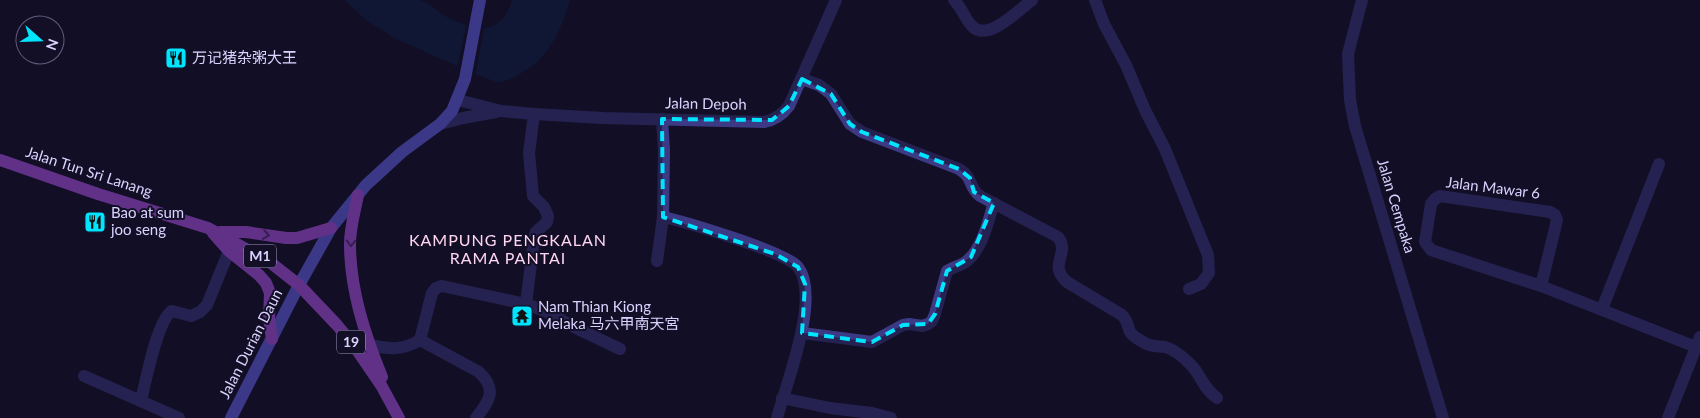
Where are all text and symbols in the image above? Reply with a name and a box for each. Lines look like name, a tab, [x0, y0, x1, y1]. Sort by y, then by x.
north arrow	[15, 15, 65, 65]
text: N	[43, 37, 63, 53]
restaurant icon: 万记猪杂粥大王	[164, 46, 188, 70]
place label: 万记猪杂粥大王	[192, 48, 297, 66]
street label: Jalan Depoh	[665, 93, 747, 113]
street label: Jalan Tun Sri Lanang	[24, 142, 155, 200]
street label: Jalan Cempaka	[1374, 156, 1420, 255]
street label: Jalan Mawar 6	[1445, 172, 1541, 202]
place label: Bao at sum joo seng	[110, 203, 184, 238]
restaurant icon: Bao at sum joo seng	[83, 210, 107, 234]
one-way arrow	[262, 229, 270, 240]
district label: KAMPUNG PENGKALAN RAMA PANTAI	[409, 230, 607, 267]
one-way arrow	[346, 240, 356, 247]
road number: M1	[244, 245, 276, 268]
street label: Jalan Durian Daun	[215, 286, 285, 401]
place label: Nam Thian Kiong Melaka 马六甲南天宮	[538, 297, 680, 332]
temple icon: Nam Thian Kiong Melaka 马六甲南天宮	[510, 304, 534, 328]
road number: 19	[337, 331, 365, 354]

